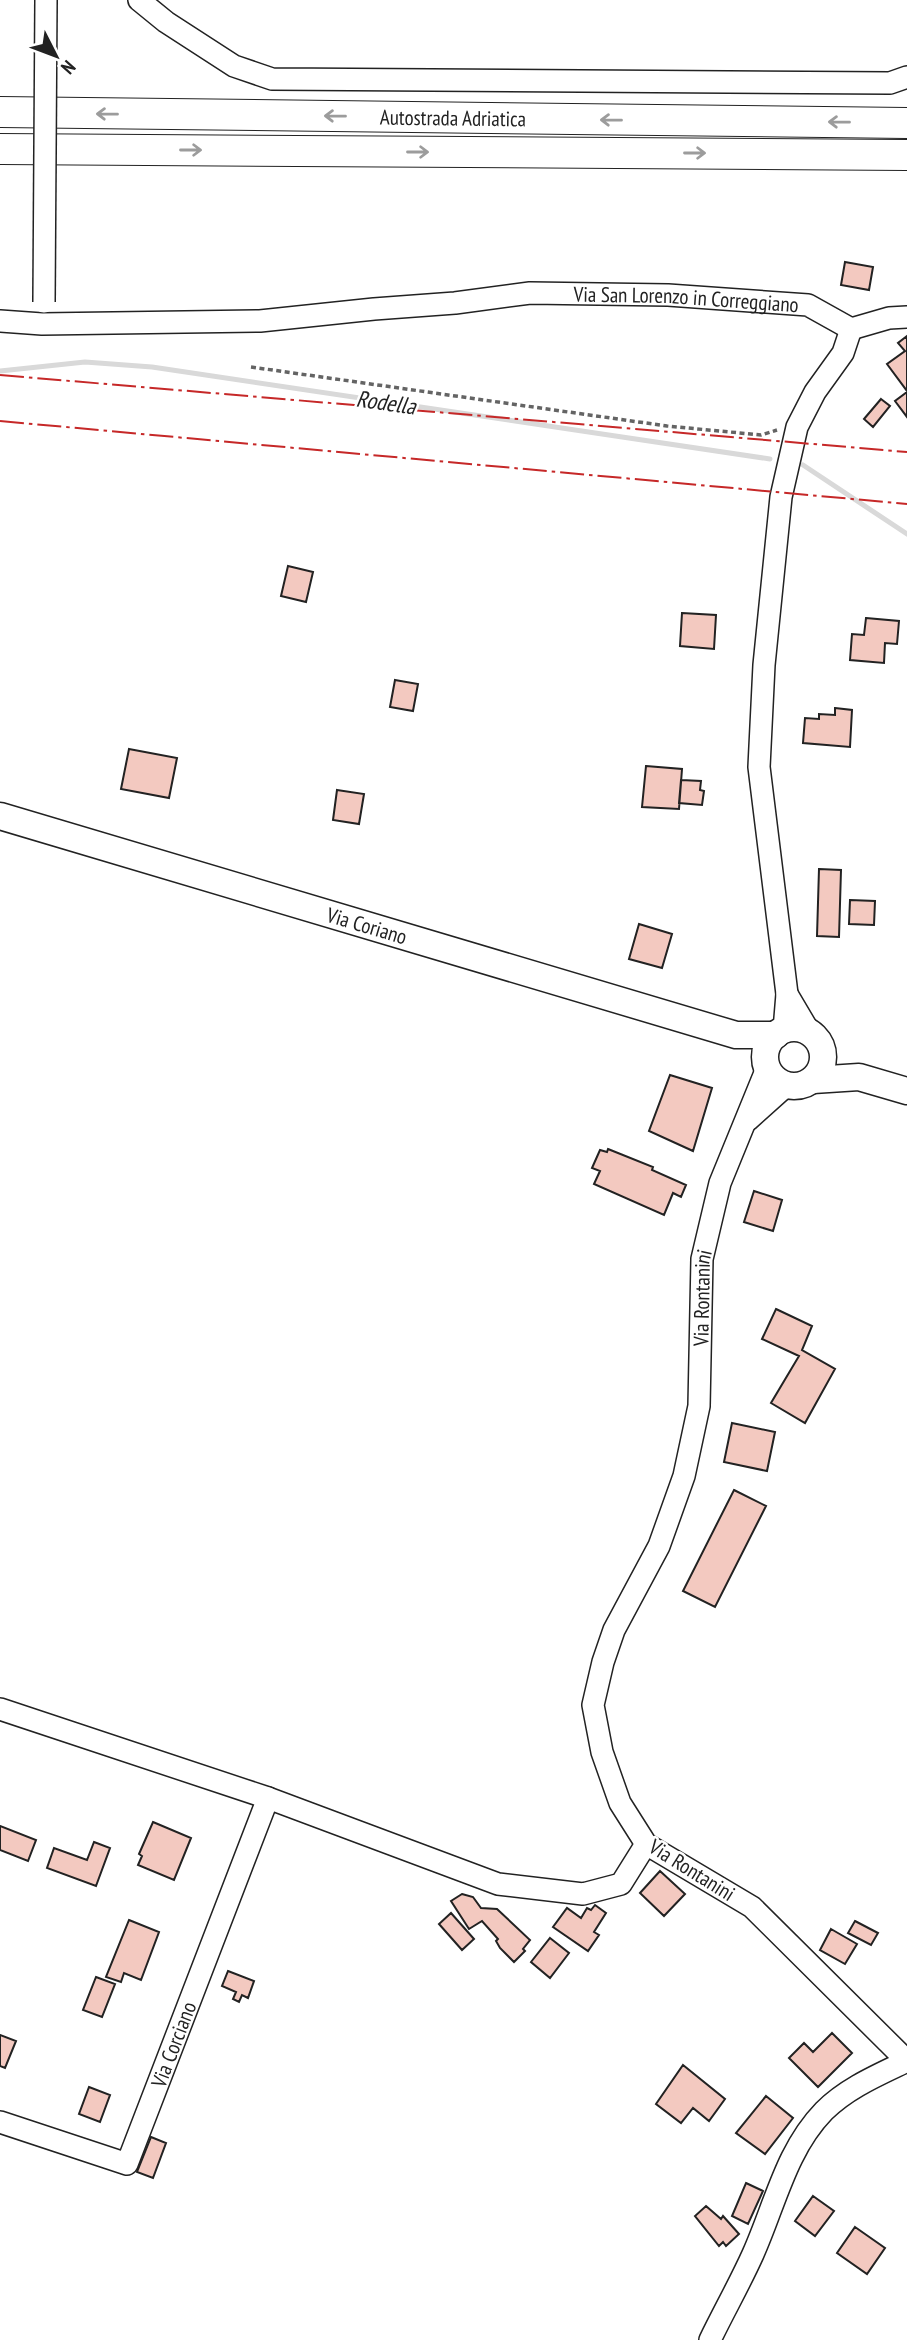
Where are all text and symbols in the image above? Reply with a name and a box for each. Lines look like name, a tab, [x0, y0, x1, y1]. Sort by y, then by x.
north arrow	[21, 21, 91, 91]
text: N	[56, 56, 81, 79]
street label: Autostrada Adriatica	[380, 103, 526, 132]
one-way arrow	[96, 107, 119, 121]
one-way arrow	[324, 109, 347, 123]
one-way arrow	[600, 113, 623, 126]
one-way arrow	[828, 115, 851, 129]
one-way arrow	[179, 143, 202, 157]
one-way arrow	[406, 145, 429, 159]
one-way arrow	[683, 146, 706, 160]
street label: Via San Lorenzo in Correggiano	[572, 280, 800, 318]
water label: Rodella	[355, 384, 419, 421]
street label: Via Coriano	[323, 900, 410, 950]
street label: Via Rontanini	[687, 1247, 717, 1347]
street label: Via Rontanini	[643, 1832, 740, 1907]
street label: Via Corciano	[144, 1998, 202, 2092]

